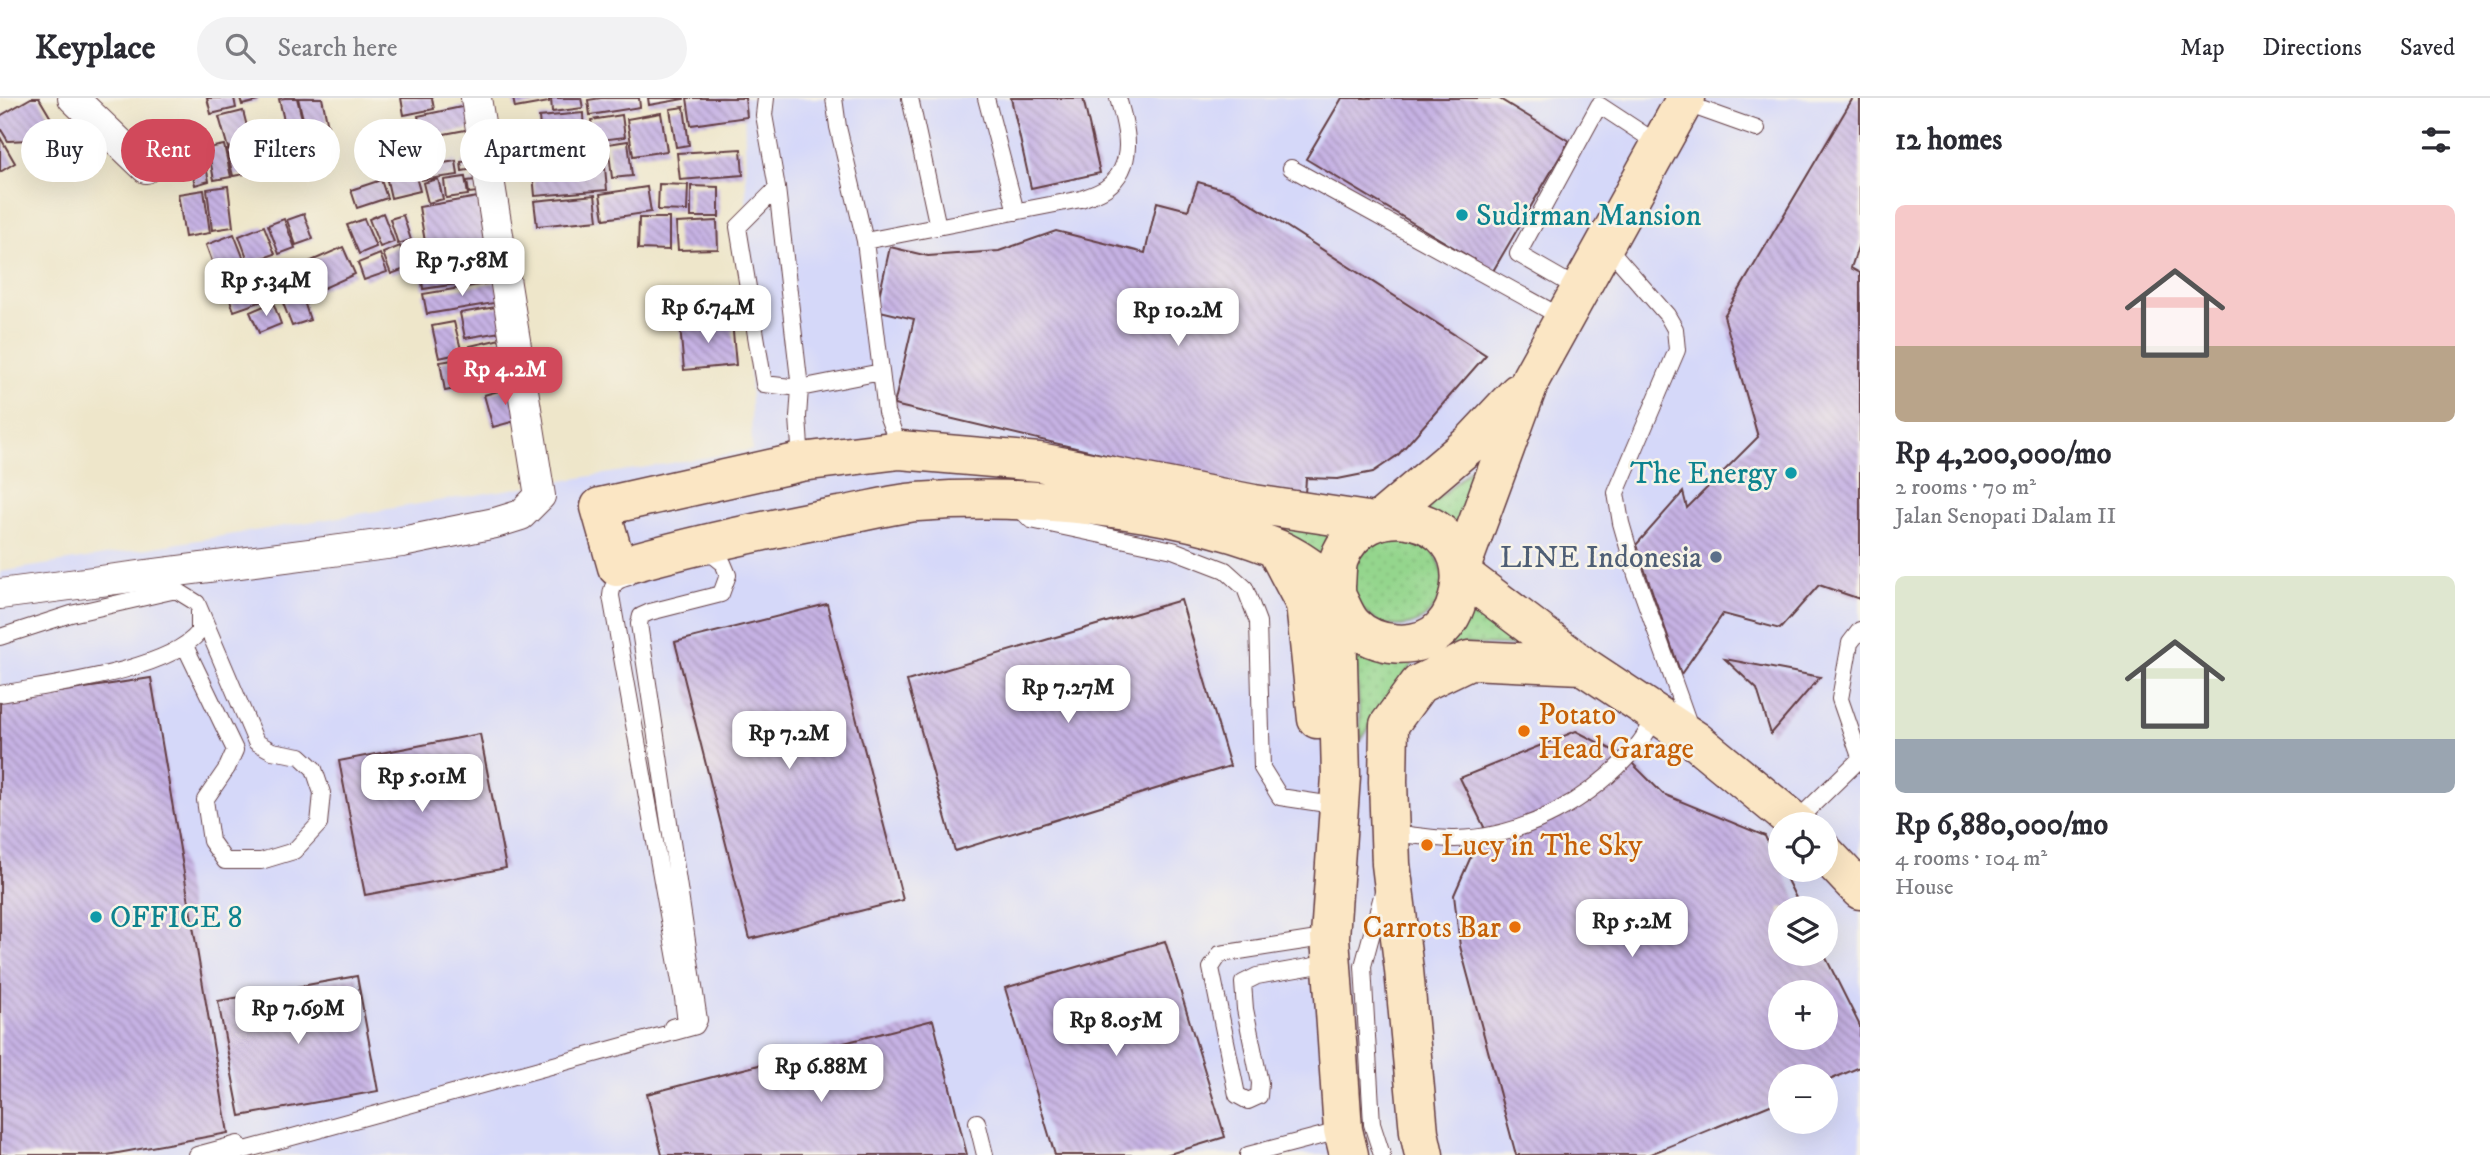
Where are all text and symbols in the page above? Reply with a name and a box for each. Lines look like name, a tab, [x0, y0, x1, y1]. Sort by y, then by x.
search box	[197, 17, 687, 80]
text: Keyplace	[35, 28, 155, 69]
icon: search	[221, 29, 259, 67]
text: Search here	[277, 32, 398, 65]
text: Map	[2180, 33, 2225, 63]
text: Directions	[2263, 33, 2362, 63]
text: Saved	[2400, 33, 2455, 63]
chip: Buy	[21, 119, 107, 182]
chip: Rent	[121, 119, 215, 182]
chip: Filters	[229, 119, 340, 182]
chip: New	[354, 119, 446, 182]
chip: Apartment	[460, 119, 610, 182]
icon: filters	[2417, 121, 2455, 159]
text: 12 homes	[1895, 122, 2002, 159]
place label: Sudirman Mansion	[1476, 198, 1702, 235]
marker: Sudirman Mansion	[1454, 207, 1470, 223]
pin: Rp 7.58M	[390, 238, 534, 298]
text: Rp 7.58M	[416, 246, 508, 275]
icon: home	[2112, 250, 2238, 376]
pin: Rp 5.34M	[194, 258, 338, 318]
text: Rp 5.34M	[221, 266, 311, 295]
pin: Rp 6.74M	[636, 286, 780, 345]
pin: Rp 10.2M	[1106, 288, 1250, 348]
text: Rp 6.74M	[661, 293, 755, 322]
text: Rp 10.2M	[1133, 296, 1223, 325]
pin: Rp 4.2M	[440, 348, 570, 407]
text: Rp 4.2M	[463, 355, 547, 384]
text: Rp 4,200,000/mo	[1895, 436, 2111, 473]
place label: The Energy	[1630, 456, 1778, 493]
marker: The Energy	[1783, 465, 1799, 481]
text: 2 rooms · 70 m²	[1895, 473, 2036, 502]
text: Jalan Senopati Dalam II	[1895, 502, 2116, 531]
place label: LINE Indonesia	[1500, 540, 1702, 577]
marker: LINE Indonesia	[1708, 549, 1724, 565]
icon: home	[2112, 621, 2238, 747]
pin: Rp 7.27M	[996, 666, 1140, 725]
text: Rp 7.27M	[1021, 673, 1115, 702]
place label: Potato Head Garage	[1538, 697, 1694, 768]
pin: Rp 7.2M	[724, 712, 854, 771]
text: Rp 7.2M	[748, 719, 830, 748]
marker: Potato Head Garage	[1516, 723, 1532, 739]
pin: Rp 5.01M	[350, 754, 494, 814]
text: Rp 5.01M	[377, 762, 467, 791]
text: Rp 6,880,000/mo	[1895, 807, 2108, 844]
map controls	[1768, 812, 1838, 1134]
button: locate	[1768, 812, 1838, 882]
place label: Lucy in The Sky	[1441, 828, 1643, 865]
marker: Lucy in The Sky	[1419, 837, 1435, 853]
text: 4 rooms · 104 m²	[1895, 844, 2047, 873]
text: House	[1895, 873, 1953, 902]
button: layers	[1768, 896, 1838, 966]
place label: OFFICE 8	[110, 900, 242, 937]
pin: Rp 5.2M	[1567, 900, 1697, 959]
text: Rp 5.2M	[1592, 907, 1672, 936]
marker: OFFICE 8	[88, 909, 104, 925]
place label: Carrots Bar	[1362, 910, 1501, 947]
marker: Carrots Bar	[1507, 919, 1523, 935]
button: +	[1768, 980, 1838, 1050]
pin: Rp 7.69M	[226, 986, 370, 1046]
text: Rp 7.69M	[251, 994, 345, 1023]
pin: Rp 8.05M	[1044, 998, 1188, 1058]
text: Rp 8.05M	[1069, 1006, 1163, 1035]
pin: Rp 6.88M	[749, 1044, 893, 1104]
text: Rp 6.88M	[774, 1052, 868, 1081]
button: −	[1768, 1064, 1838, 1134]

